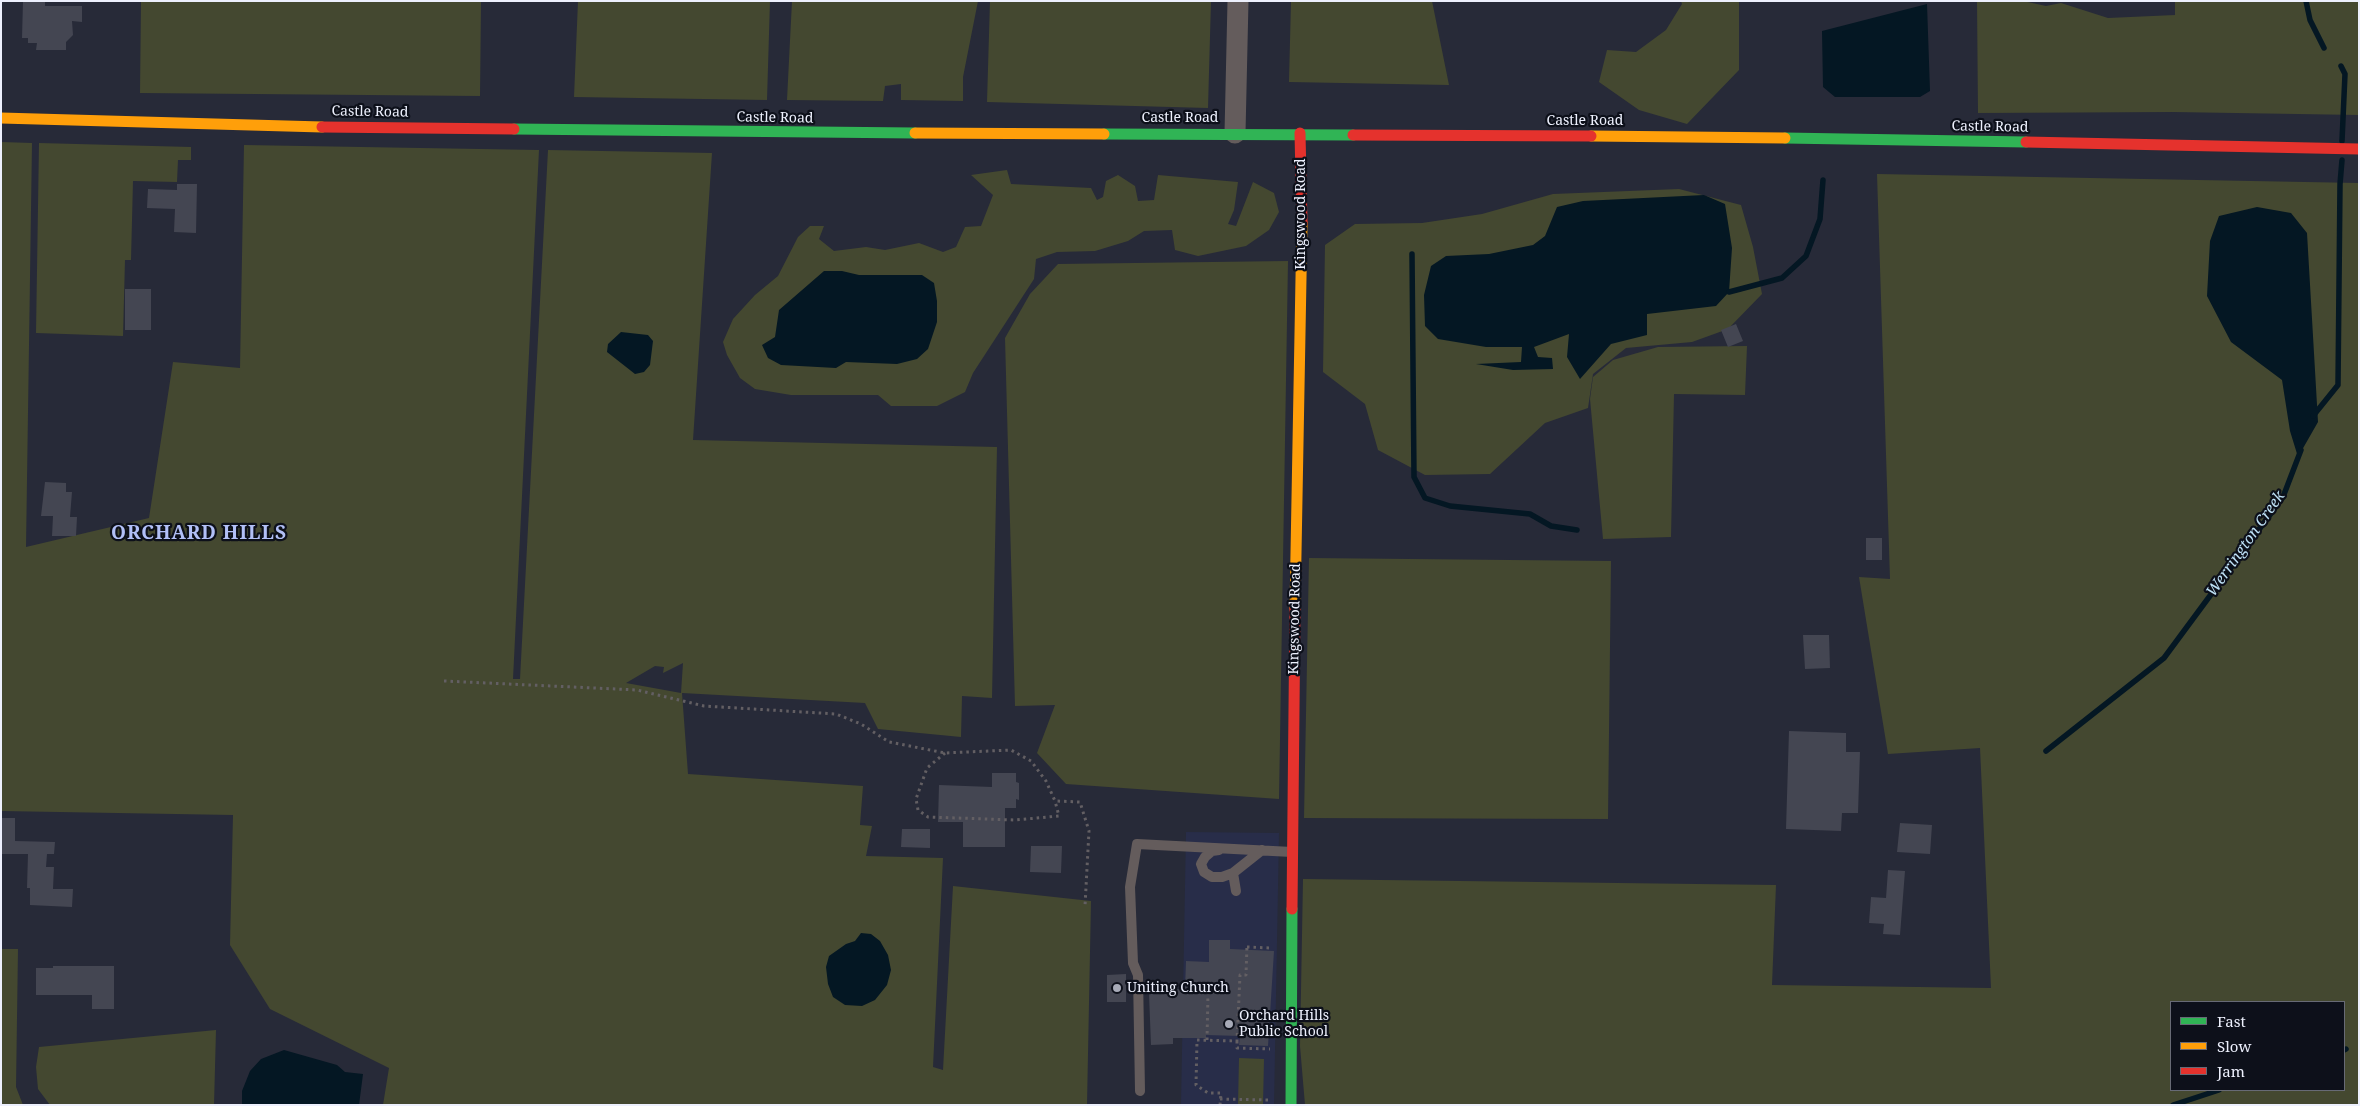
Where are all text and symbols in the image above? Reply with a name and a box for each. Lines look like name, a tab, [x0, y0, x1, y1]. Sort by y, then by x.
street label: Castle Road	[331, 103, 409, 121]
street label: Castle Road	[736, 109, 814, 127]
street label: Castle Road	[1142, 110, 1218, 126]
street label: Castle Road	[1547, 113, 1623, 129]
street label: Castle Road	[1951, 118, 2029, 136]
street label: Kingswood Road	[1293, 158, 1309, 270]
water label: Werrington Creek	[2203, 488, 2289, 600]
district label: ORCHARD HILLS	[109, 523, 289, 545]
street label: Kingswood Road	[1286, 563, 1304, 675]
place label: Uniting Church	[1127, 980, 1229, 996]
marker: Uniting Church	[1111, 982, 1123, 994]
legend	[2170, 1001, 2345, 1091]
place label: Orchard Hills Public School	[1239, 1008, 1329, 1040]
text: Fast	[2217, 1011, 2246, 1031]
marker: Orchard Hills Public School	[1223, 1018, 1235, 1030]
text: Slow	[2217, 1036, 2251, 1056]
text: Jam	[2217, 1061, 2245, 1081]

